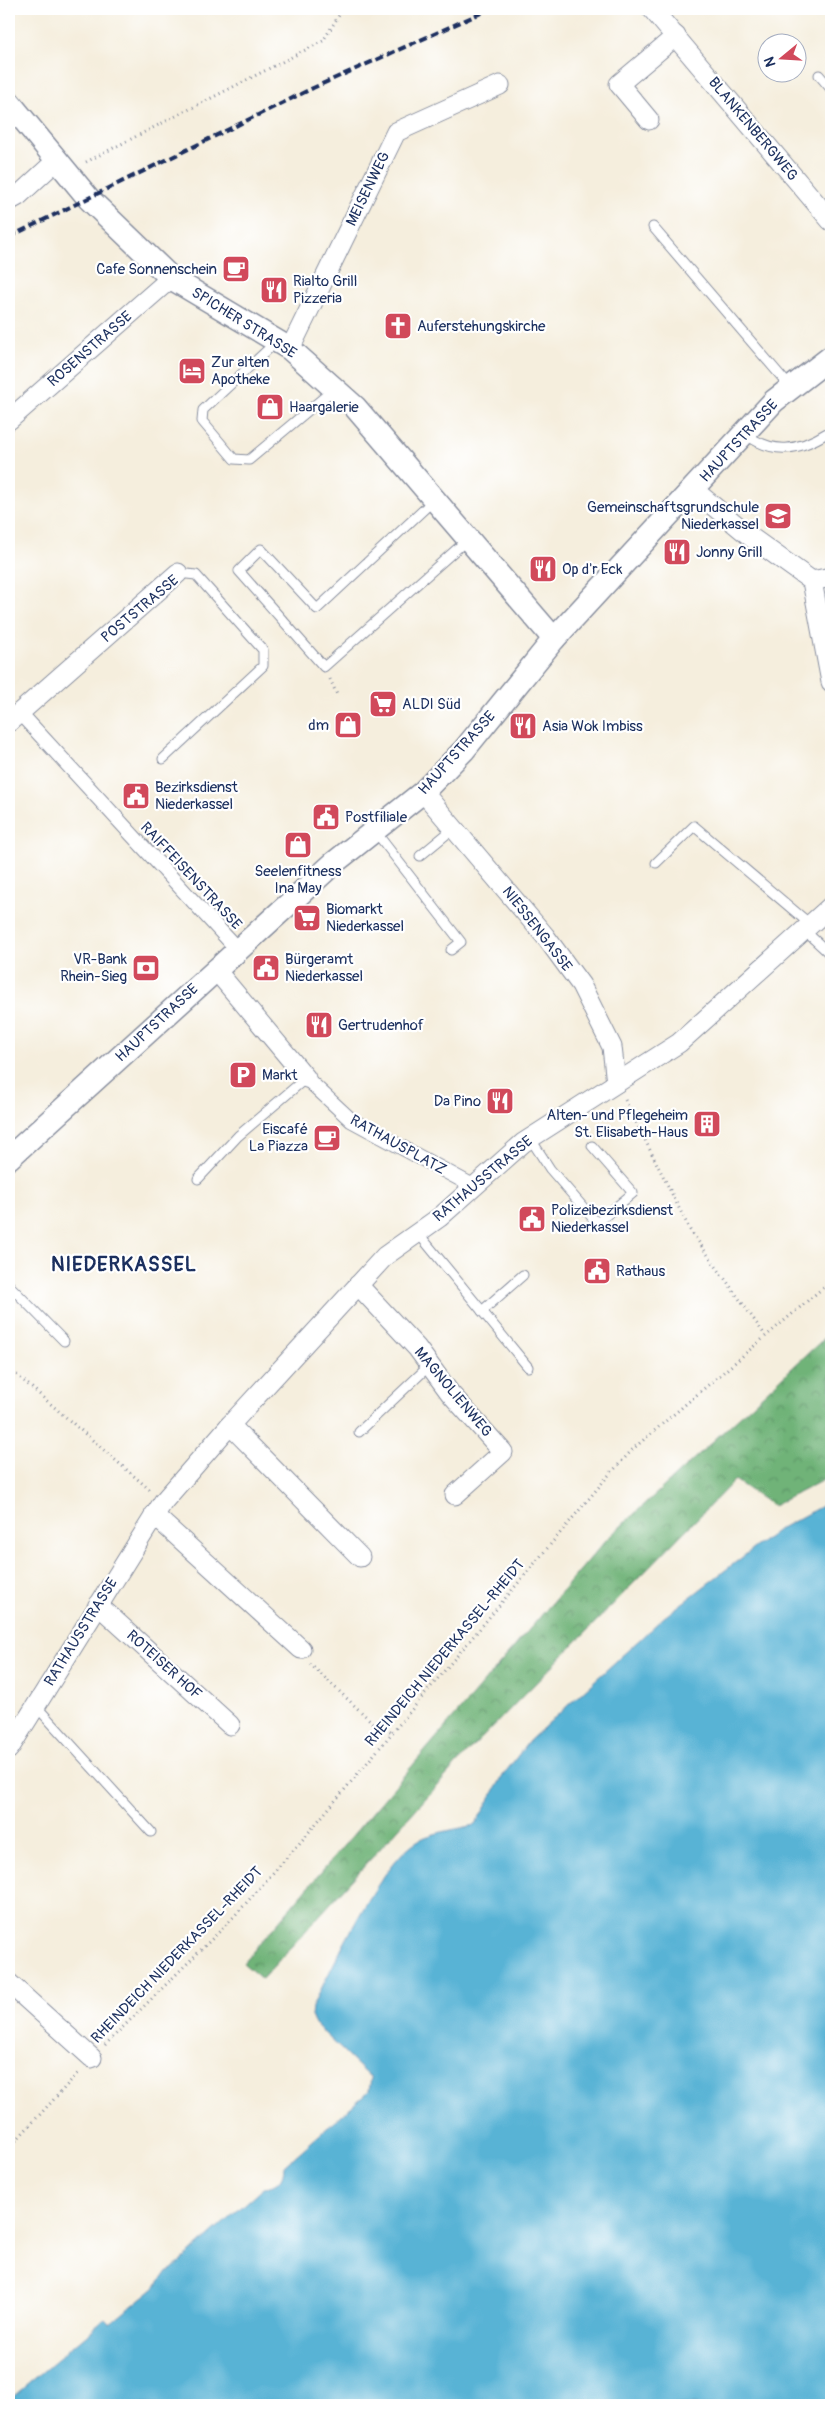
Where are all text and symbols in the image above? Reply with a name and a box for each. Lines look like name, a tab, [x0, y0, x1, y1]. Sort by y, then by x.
north arrow	[758, 32, 808, 82]
text: N	[761, 55, 780, 69]
street label: BLANKENBERGWEG	[704, 73, 802, 185]
street label: MEISENWEG	[342, 149, 394, 229]
cafe icon: Cafe Sonnenschein	[221, 254, 251, 284]
place label: Cafe Sonnenschein	[96, 260, 217, 279]
place label: Rialto Grill Pizzeria	[293, 272, 357, 308]
restaurant icon: Rialto Grill Pizzeria	[259, 275, 289, 305]
street label: SPICHER STRASSE	[188, 283, 300, 363]
street label: ROSENSTRASSE	[44, 307, 136, 391]
church icon: Auferstehungskirche	[383, 311, 413, 341]
place label: Auferstehungskirche	[417, 317, 546, 336]
place label: Zur alten Apotheke	[211, 353, 271, 389]
hotel icon: Zur alten Apotheke	[177, 356, 207, 386]
shop icon: Haargalerie	[255, 392, 285, 422]
street label: HAUPTSTRASSE	[696, 395, 782, 486]
place label: Haargalerie	[289, 398, 359, 417]
place label: Gemeinschaftsgrundschule Niederkassel	[587, 498, 760, 534]
school or university icon: Gemeinschaftsgrundschule Niederkassel	[763, 501, 793, 531]
restaurant icon: Jonny Grill	[662, 537, 692, 567]
place label: Jonny Grill	[696, 543, 763, 562]
restaurant icon: Op d'r Eck	[528, 554, 558, 584]
place label: Op d'r Eck	[562, 560, 623, 579]
street label: POSTSTRASSE	[97, 571, 183, 647]
supermarket icon: ALDI Süd	[368, 689, 398, 719]
place label: ALDI Süd	[402, 695, 461, 714]
street label: HAUPTSTRASSE	[414, 707, 500, 799]
shop icon: dm	[333, 710, 363, 740]
restaurant icon: Asia Wok Imbiss	[508, 711, 538, 741]
place label: dm	[308, 716, 329, 735]
place label: Asia Wok Imbiss	[542, 717, 643, 736]
place label: Bezirksdienst Niederkassel	[155, 778, 239, 814]
public building icon: Bezirksdienst Niederkassel	[121, 781, 151, 811]
public building icon: Postfiliale	[311, 802, 341, 832]
place label: Postfiliale	[345, 808, 408, 827]
street label: RAIFFEISENSTRASSE	[136, 818, 246, 934]
shop icon: Seelenfitness Ina May	[283, 830, 313, 860]
place label: Seelenfitness Ina May	[255, 862, 342, 898]
street label: NIESSENGASSE	[498, 883, 576, 976]
place label: Biomarkt Niederkassel	[326, 900, 404, 936]
supermarket icon: Biomarkt Niederkassel	[292, 903, 322, 933]
place label: VR-Bank Rhein-Sieg	[60, 950, 128, 986]
place label: Bürgeramt Niederkassel	[285, 950, 363, 986]
bank icon: VR-Bank Rhein-Sieg	[131, 953, 161, 983]
public building icon: Bürgeramt Niederkassel	[251, 953, 281, 983]
street label: HAUPTSTRASSE	[112, 980, 203, 1066]
restaurant icon: Gertrudenhof	[304, 1010, 334, 1040]
place label: Gertrudenhof	[338, 1016, 424, 1035]
parking icon: Markt	[228, 1060, 258, 1090]
place label: Markt	[262, 1066, 298, 1085]
restaurant icon: Da Pino	[485, 1086, 515, 1116]
place label: Da Pino	[434, 1092, 481, 1111]
place label: Alten- und Pflegeheim St. Elisabeth-Haus	[546, 1106, 688, 1142]
building icon: Alten- und Pflegeheim St. Elisabeth-Haus	[692, 1109, 722, 1139]
street label: RATHAUSPLATZ	[346, 1111, 450, 1179]
place label: Eiscafé La Piazza	[249, 1120, 308, 1156]
cafe icon: Eiscafé La Piazza	[312, 1123, 342, 1153]
street label: RATHAUSSTRASSE	[429, 1132, 537, 1226]
place label: Polizeibezirksdienst Niederkassel	[551, 1201, 674, 1237]
public building icon: Polizeibezirksdienst Niederkassel	[517, 1204, 547, 1234]
district label: NIEDERKASSEL	[51, 1252, 197, 1277]
public building icon: Rathaus	[582, 1256, 612, 1286]
place label: Rathaus	[616, 1262, 666, 1281]
street label: MAGNOLIENWEG	[410, 1343, 496, 1441]
street label: RHEINDEICH NIEDERKASSEL-RHEIDT	[361, 1555, 529, 1751]
street label: RATHAUSSTRASSE	[40, 1574, 122, 1690]
street label: ROTEISER HOF	[122, 1626, 206, 1704]
street label: RHEINDEICH NIEDERKASSEL-RHEIDT	[87, 1863, 267, 2047]

